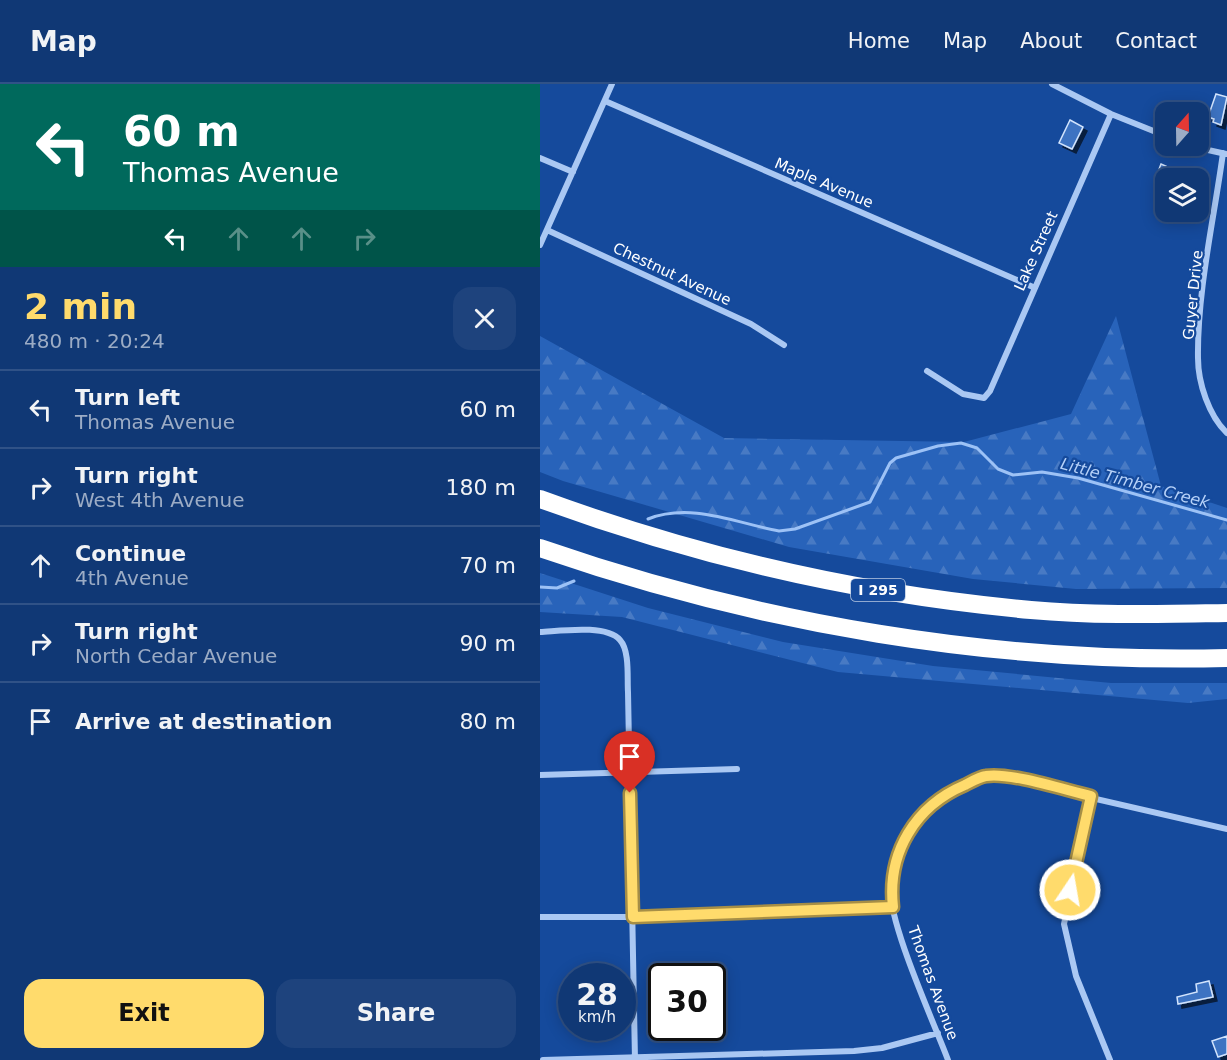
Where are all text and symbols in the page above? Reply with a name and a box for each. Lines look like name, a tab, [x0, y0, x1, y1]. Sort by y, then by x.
text: Map	[30, 25, 97, 58]
text: Home	[848, 29, 910, 53]
text: Map	[943, 29, 987, 53]
text: About	[1020, 29, 1082, 53]
text: Contact	[1115, 29, 1197, 53]
north arrow	[1155, 102, 1209, 156]
map controls	[1155, 102, 1209, 222]
text: 60 m	[123, 107, 240, 156]
icon: left	[24, 108, 102, 186]
street label: Maple Avenue	[772, 154, 876, 212]
text: Thomas Avenue	[123, 157, 339, 188]
button: layers	[1155, 168, 1209, 222]
street label: Lake Street	[1010, 208, 1062, 294]
icon: left	[159, 222, 192, 255]
icon: ahead	[222, 222, 255, 255]
icon: ahead	[285, 222, 318, 255]
icon: right	[348, 222, 381, 255]
street label: Chestnut Avenue	[610, 239, 734, 309]
street label: Guyer Drive	[1179, 249, 1207, 341]
text: 2 min	[24, 286, 137, 327]
button: close	[453, 287, 516, 350]
text: 480 m · 20:24	[24, 329, 165, 353]
text: Turn left	[75, 385, 180, 410]
icon: left	[24, 393, 57, 426]
text: 60 m	[460, 397, 516, 422]
text: Thomas Avenue	[75, 410, 235, 434]
water label: Little Timber Creek	[1058, 454, 1212, 512]
text: Turn right	[75, 463, 198, 488]
icon: right	[24, 471, 57, 504]
text: 180 m	[446, 475, 516, 500]
text: West 4th Avenue	[75, 488, 244, 512]
text: Continue	[75, 541, 186, 566]
icon: ahead	[24, 549, 57, 582]
text: 70 m	[460, 553, 516, 578]
text: 4th Avenue	[75, 566, 189, 590]
road number: I 295	[851, 579, 905, 601]
text: Turn right	[75, 619, 198, 644]
icon: right	[24, 627, 57, 660]
text: 90 m	[460, 631, 516, 656]
text: North Cedar Avenue	[75, 644, 277, 668]
icon: arrive	[24, 705, 57, 738]
text: Arrive at destination	[75, 709, 332, 734]
text: 80 m	[460, 709, 516, 734]
pin	[604, 731, 655, 793]
icon: arrive	[613, 740, 646, 773]
position arrow	[1038, 858, 1102, 922]
street label: Thomas Avenue	[904, 923, 962, 1042]
speed limit sign: 30	[648, 963, 726, 1041]
text: 28	[576, 977, 618, 1012]
button: Exit	[24, 979, 264, 1048]
button: Share	[276, 979, 516, 1048]
text: km/h	[578, 1008, 616, 1026]

